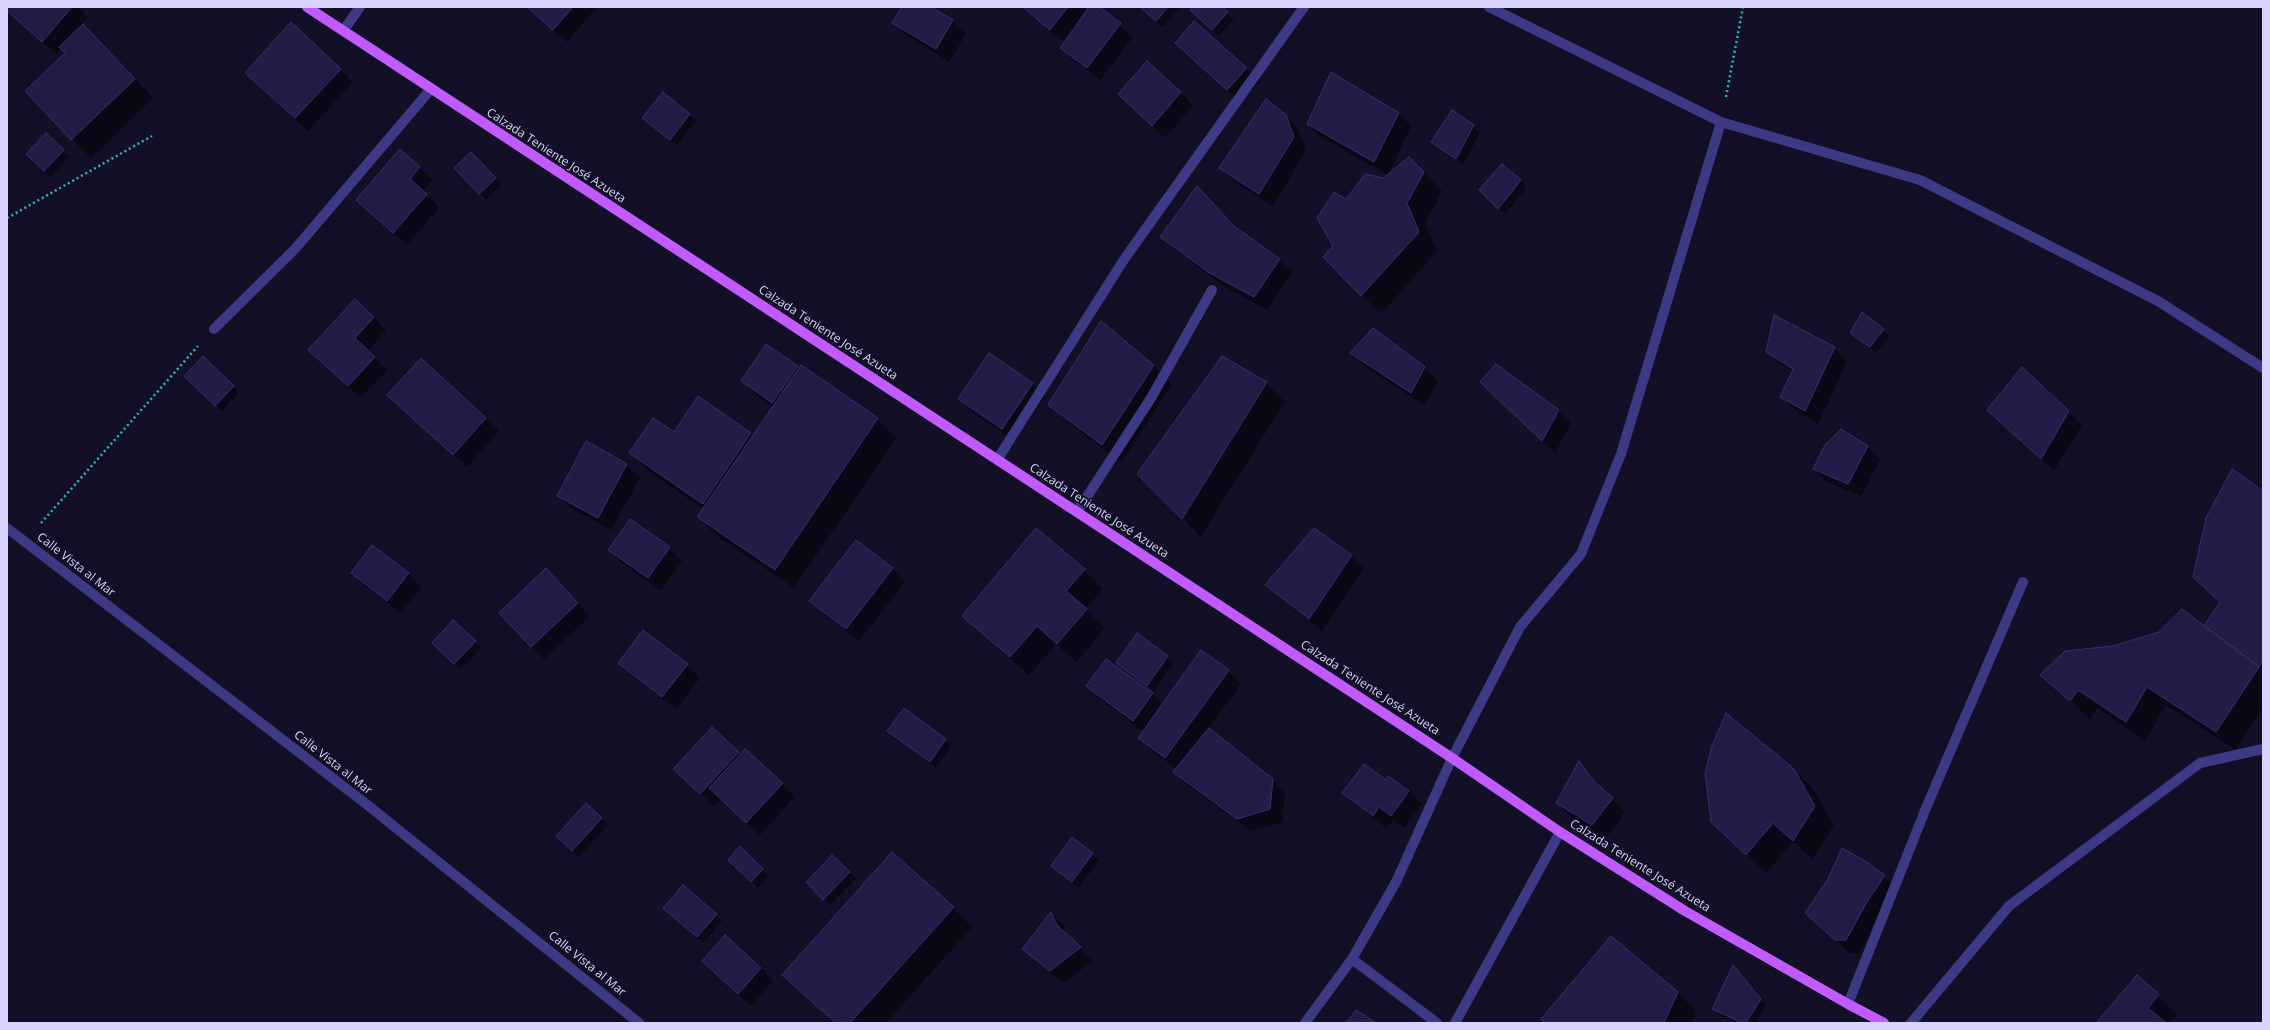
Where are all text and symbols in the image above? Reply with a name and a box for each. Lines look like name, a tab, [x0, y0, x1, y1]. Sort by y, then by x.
street label: Calzada Teniente José Azueta	[484, 106, 628, 206]
street label: Calzada Teniente José Azueta	[756, 283, 900, 383]
street label: Calzada Teniente José Azueta	[1027, 461, 1171, 561]
street label: Calle Vista al Mar	[34, 530, 118, 600]
street label: Calzada Teniente José Azueta	[1298, 638, 1442, 738]
street label: Calle Vista al Mar	[291, 728, 375, 798]
street label: Calzada Teniente José Azueta	[1567, 817, 1713, 915]
street label: Calle Vista al Mar	[545, 928, 629, 1000]

